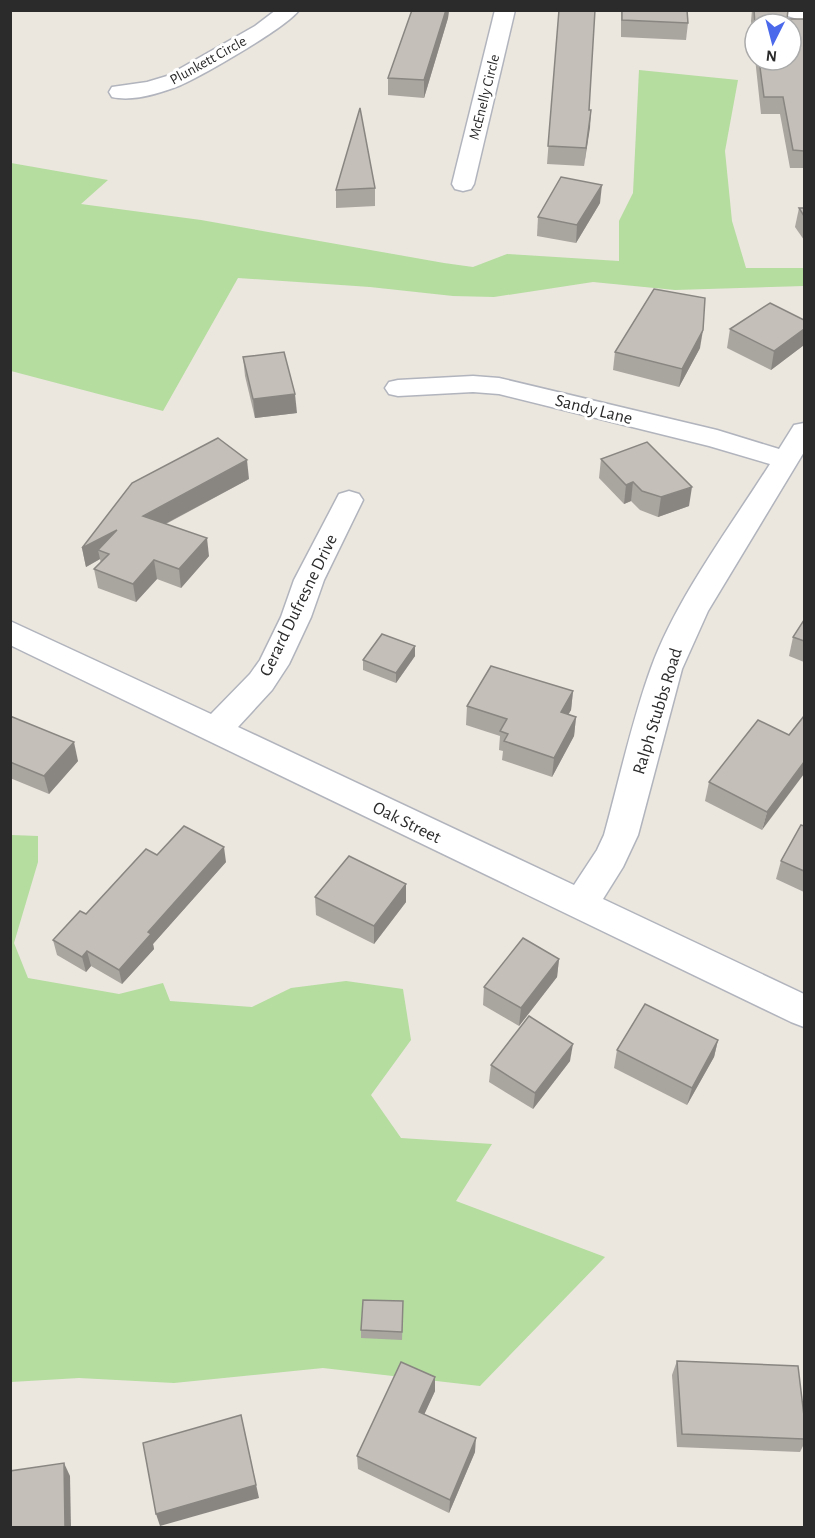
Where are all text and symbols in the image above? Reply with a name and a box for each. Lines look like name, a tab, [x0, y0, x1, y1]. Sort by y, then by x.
north arrow	[743, 12, 803, 72]
street label: Plunkett Circle	[167, 33, 249, 88]
text: N	[765, 47, 778, 64]
street label: McEnelly Circle	[467, 53, 502, 141]
street label: Sandy Lane	[553, 392, 634, 428]
street label: Gerard Dufresne Drive	[257, 532, 341, 679]
street label: Ralph Stubbs Road	[630, 646, 686, 777]
street label: Oak Street	[370, 799, 444, 847]

